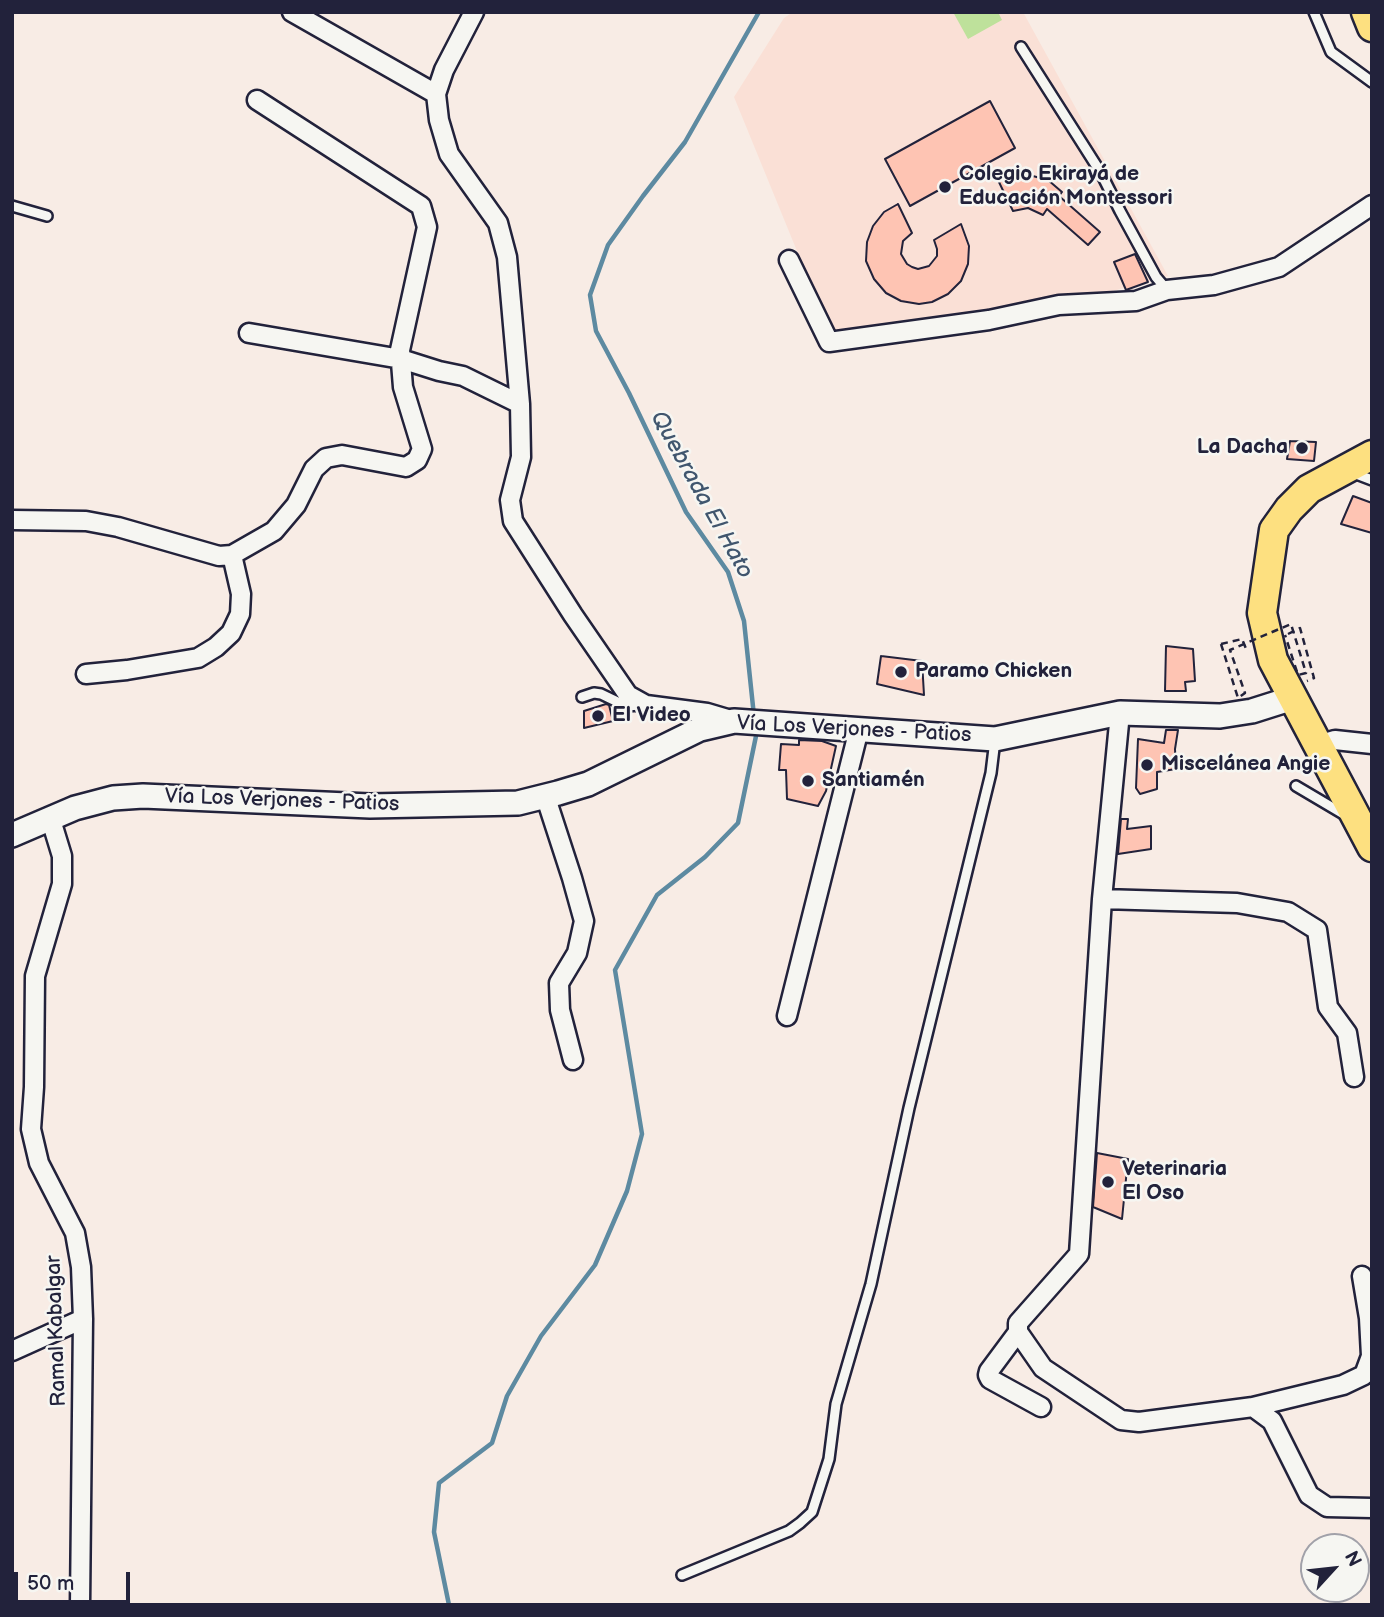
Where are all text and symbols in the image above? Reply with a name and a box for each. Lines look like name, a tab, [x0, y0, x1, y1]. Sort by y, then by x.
place label: Colegio Ekirayá de Educación Montessori	[959, 162, 1173, 212]
marker: Colegio Ekirayá de Educación Montessori	[937, 179, 953, 195]
water label: Quebrada El Hato	[644, 406, 758, 584]
place label: La Dacha	[1197, 435, 1288, 461]
marker: La Dacha	[1294, 440, 1310, 456]
place label: Paramo Chicken	[915, 659, 1072, 685]
marker: Paramo Chicken	[893, 664, 909, 680]
place label: El Video	[612, 703, 691, 729]
marker: El Video	[590, 708, 606, 724]
street label: Vía Los Verjones - Patios	[736, 711, 972, 749]
place label: Miscelánea Angie	[1161, 752, 1330, 778]
marker: Miscelánea Angie	[1139, 757, 1155, 773]
place label: Santiamén	[822, 768, 925, 794]
marker: Santiamén	[800, 773, 816, 789]
street label: Vía Los Verjones - Patios	[164, 784, 400, 818]
place label: Veterinaria El Oso	[1122, 1157, 1227, 1207]
marker: Veterinaria El Oso	[1100, 1174, 1116, 1190]
street label: Ramal Kabalgar	[42, 1255, 72, 1407]
north arrow	[1300, 1533, 1370, 1603]
text: N	[1339, 1548, 1366, 1571]
scale bar	[18, 1558, 133, 1602]
text: 50 m	[27, 1571, 74, 1596]

